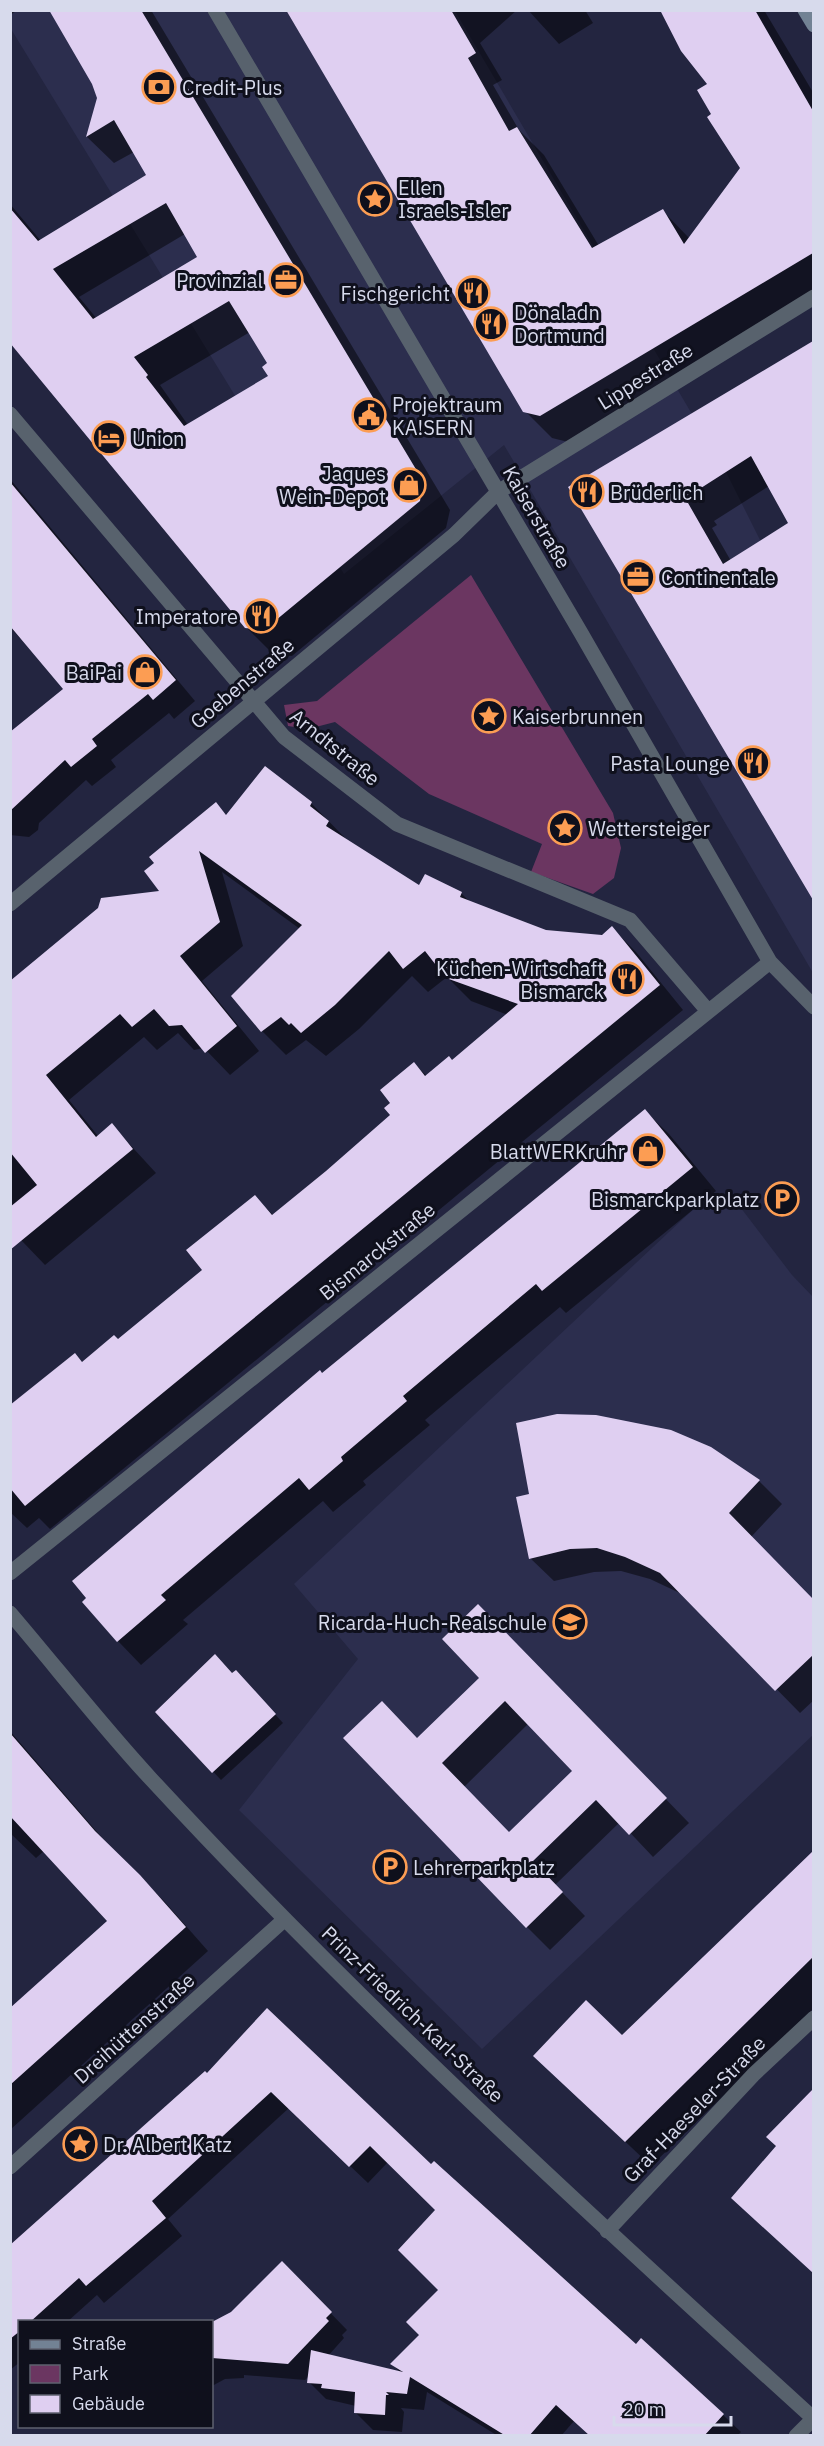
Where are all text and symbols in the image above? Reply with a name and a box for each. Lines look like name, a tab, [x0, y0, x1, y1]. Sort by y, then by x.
bank icon: Credit-Plus	[141, 69, 177, 105]
place label: Credit-Plus	[182, 74, 283, 101]
place label: Ellen Israels-Isler	[398, 174, 509, 224]
place icon: Ellen Israels-Isler	[357, 181, 393, 217]
office icon: Provinzial	[268, 262, 304, 298]
place label: Provinzial	[176, 267, 263, 294]
restaurant icon: Fischgericht	[455, 275, 491, 311]
place label: Fischgericht	[340, 280, 450, 307]
place label: Dönaladn Dortmund	[514, 299, 605, 349]
restaurant icon: Dönaladn Dortmund	[473, 306, 509, 342]
street label: Lippestraße	[592, 336, 698, 416]
place label: Projektraum KA!SERN	[392, 391, 502, 441]
public building icon: Projektraum KA!SERN	[351, 397, 387, 433]
hotel icon: Union	[91, 420, 127, 456]
place label: Union	[132, 425, 184, 452]
place label: Jaques Wein-Depot	[279, 460, 386, 510]
street label: Kaiserstraße	[497, 461, 577, 573]
shop icon: Jaques Wein-Depot	[391, 467, 427, 503]
restaurant icon: Brüderlich	[569, 474, 605, 510]
place label: Brüderlich	[610, 479, 704, 506]
office icon: Continentale	[620, 559, 656, 595]
place label: Continentale	[661, 564, 776, 591]
restaurant icon: Imperatore	[243, 598, 279, 634]
place label: Imperatore	[136, 603, 238, 630]
street label: Goebenstraße	[184, 631, 300, 735]
shop icon: BaiPai	[127, 654, 163, 690]
place label: BaiPai	[66, 659, 122, 686]
place icon: Kaiserbrunnen	[471, 698, 507, 734]
street label: Arndtstraße	[284, 702, 386, 792]
place label: Kaiserbrunnen	[512, 703, 643, 730]
restaurant icon: Pasta Lounge	[735, 745, 771, 781]
place label: Pasta Lounge	[610, 750, 730, 777]
place icon: Wettersteiger	[547, 810, 583, 846]
place label: Wettersteiger	[588, 815, 710, 842]
place label: Küchen-Wirtschaft Bismarck	[436, 955, 604, 1005]
restaurant icon: Küchen-Wirtschaft Bismarck	[609, 961, 645, 997]
shop icon: BlattWERKruhr	[630, 1133, 666, 1169]
place label: BlattWERKruhr	[490, 1138, 625, 1165]
parking icon: Bismarckparkplatz	[764, 1181, 800, 1217]
place label: Bismarckparkplatz	[591, 1186, 759, 1213]
street label: Bismarckstraße	[313, 1196, 441, 1306]
school or university icon: Ricarda-Huch-Realschule	[552, 1604, 588, 1640]
place label: Ricarda-Huch-Realschule	[318, 1609, 547, 1636]
parking icon: Lehrerparkplatz	[372, 1849, 408, 1885]
place label: Lehrerparkplatz	[413, 1854, 555, 1881]
street label: Prinz-Friedrich-Karl-Straße	[316, 1920, 510, 2108]
street label: Dreihüttenstraße	[68, 1966, 200, 2089]
street label: Graf-Haeseler-Straße	[617, 2030, 771, 2188]
place icon: Dr. Albert Katz	[62, 2126, 98, 2162]
place label: Dr. Albert Katz	[103, 2131, 232, 2158]
legend	[18, 2320, 213, 2428]
text: Straße	[72, 2332, 126, 2355]
text: Park	[72, 2362, 109, 2385]
scale bar	[614, 2389, 731, 2427]
text: Gebäude	[72, 2392, 145, 2415]
text: 20 m	[623, 2398, 665, 2421]

